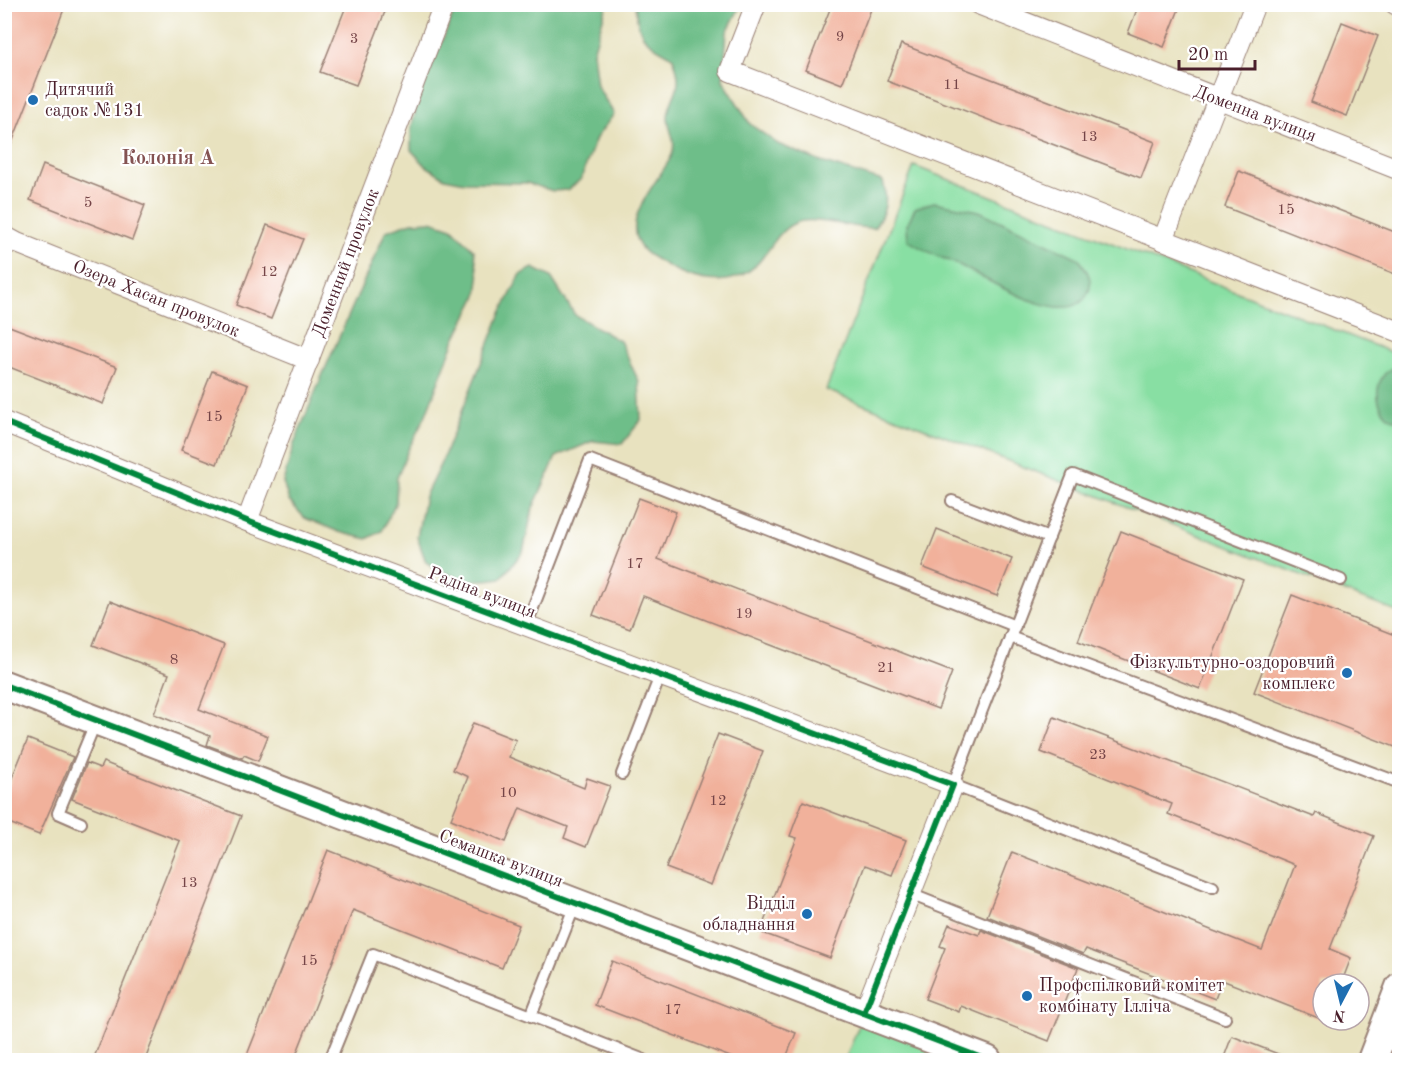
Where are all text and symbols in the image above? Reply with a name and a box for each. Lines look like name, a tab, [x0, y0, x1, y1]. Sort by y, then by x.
house number: 9	[836, 30, 844, 45]
house number: 3	[350, 32, 358, 47]
scale bar	[1179, 33, 1256, 71]
text: 20 m	[1188, 46, 1228, 64]
house number: 11	[943, 78, 961, 93]
place label: Дитячий садок №131	[45, 81, 144, 120]
street label: Доменна вулиця	[1191, 82, 1319, 146]
marker: Дитячий садок №131	[26, 93, 40, 107]
house number: 13	[1080, 130, 1098, 145]
district label: Колонія А	[121, 149, 215, 169]
street label: Доменний провулок	[309, 186, 383, 340]
house number: 5	[84, 196, 92, 211]
house number: 15	[1277, 203, 1295, 218]
street label: Озера Хасан провулок	[70, 257, 242, 341]
house number: 12	[260, 265, 278, 280]
house number: 15	[205, 410, 223, 425]
house number: 17	[626, 557, 644, 572]
street label: Радіна вулиця	[426, 564, 538, 622]
house number: 19	[735, 607, 753, 622]
house number: 8	[170, 653, 178, 668]
place label: Фізкультурно-оздоровчий комплекс	[1130, 654, 1335, 693]
house number: 21	[877, 661, 895, 676]
marker: Фізкультурно-оздоровчий комплекс	[1340, 666, 1354, 680]
house number: 23	[1089, 748, 1107, 763]
house number: 10	[499, 786, 517, 801]
house number: 12	[709, 794, 727, 809]
street label: Семашка вулиця	[436, 827, 566, 891]
house number: 13	[180, 876, 198, 891]
place label: Відділ обладнання	[703, 895, 795, 934]
marker: Відділ обладнання	[800, 907, 814, 921]
house number: 15	[300, 954, 318, 969]
north arrow	[1311, 972, 1371, 1032]
place label: Профспілковий комітет комбінату Ілліча	[1039, 977, 1225, 1016]
marker: Профспілковий комітет комбінату Ілліча	[1020, 989, 1034, 1003]
house number: 17	[664, 1003, 682, 1018]
text: N	[1332, 1006, 1346, 1024]

